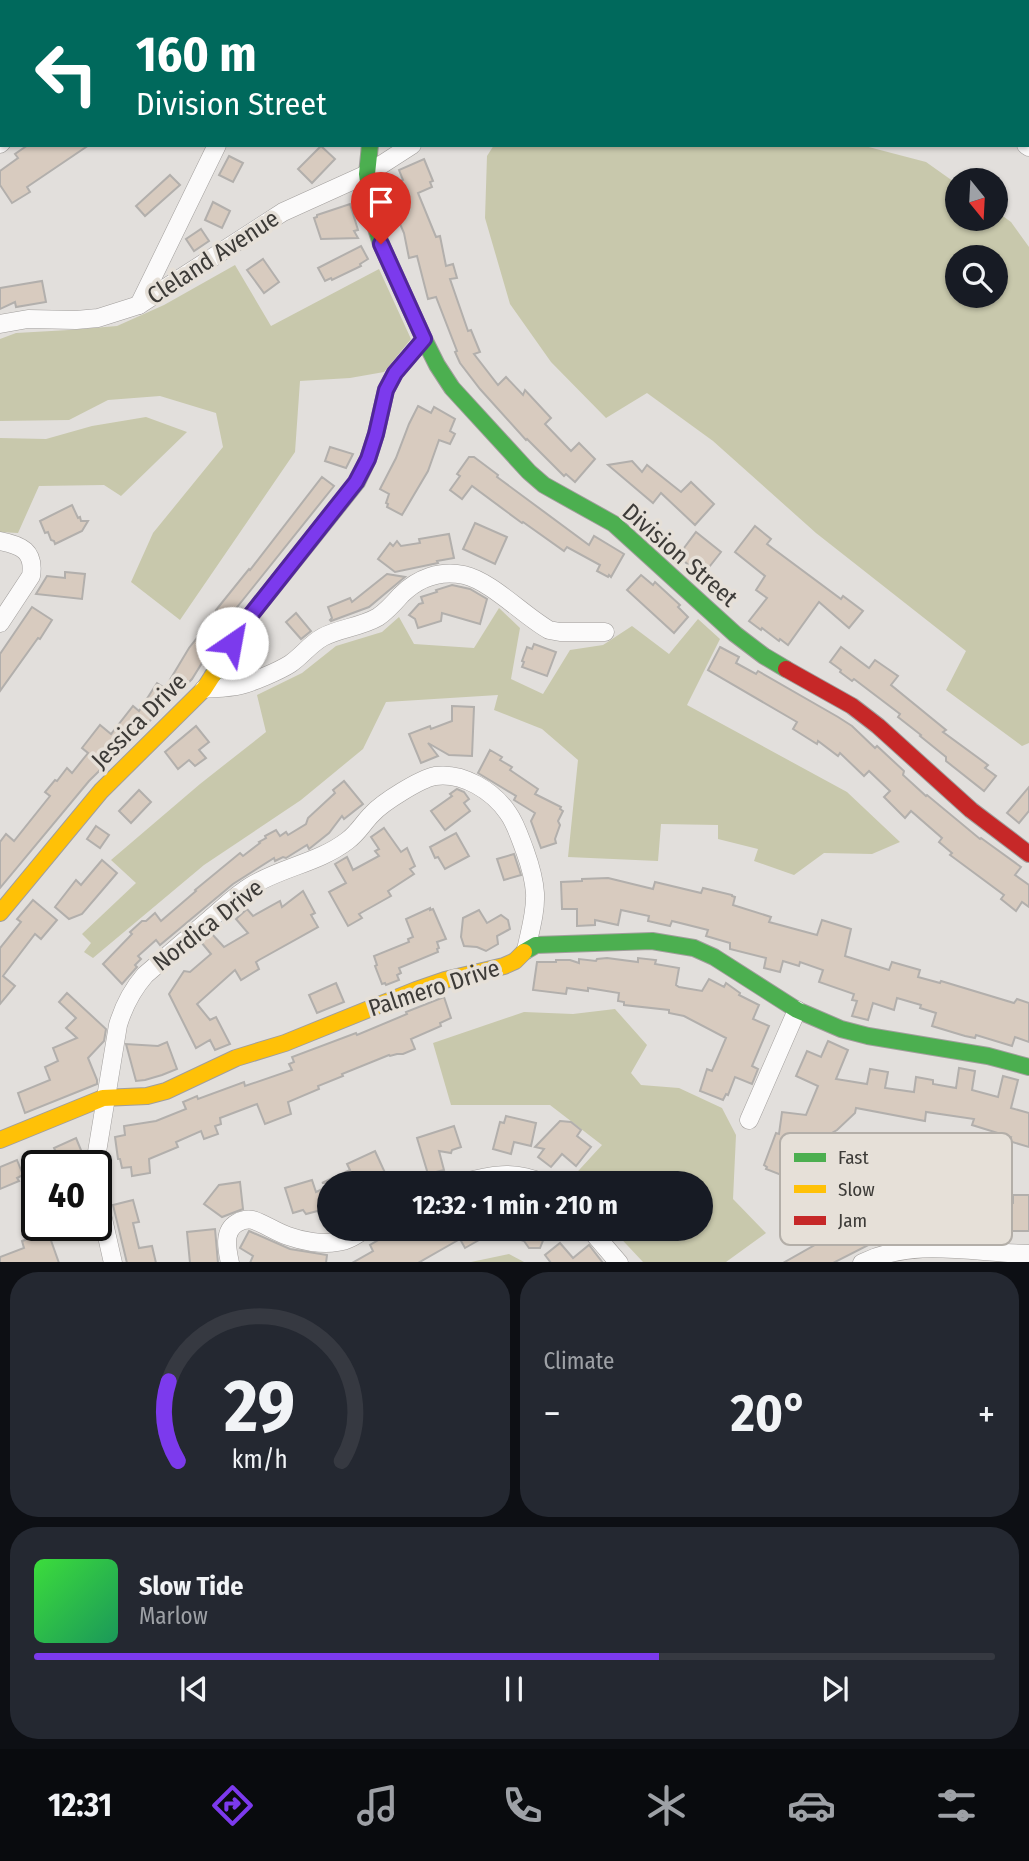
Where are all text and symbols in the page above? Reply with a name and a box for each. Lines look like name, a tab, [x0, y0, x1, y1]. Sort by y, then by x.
text: 160 m	[136, 25, 257, 84]
icon: left	[21, 28, 112, 119]
text: Division Street	[136, 85, 327, 123]
north arrow	[945, 168, 1008, 231]
map controls	[945, 168, 1008, 308]
pin	[351, 172, 411, 244]
icon: arrive	[362, 183, 400, 221]
street label: Cleland Avenue	[142, 204, 284, 310]
button: search	[945, 245, 1008, 308]
street label: Division Street	[617, 498, 743, 613]
position arrow	[195, 606, 269, 680]
street label: Jessica Drive	[86, 668, 192, 774]
street label: Nordica Drive	[147, 873, 269, 977]
street label: Palmero Drive	[365, 954, 503, 1022]
legend	[780, 1133, 1012, 1245]
text: Fast	[838, 1146, 869, 1169]
speed limit sign: 40	[21, 1150, 112, 1241]
text: Slow	[838, 1178, 875, 1201]
text: 12:32 · 1 min · 210 m	[412, 1190, 618, 1221]
text: Jam	[838, 1209, 867, 1232]
text: Climate	[544, 1347, 614, 1375]
text: 29	[223, 1363, 295, 1450]
text: 20°	[731, 1382, 808, 1445]
text: −	[544, 1391, 561, 1437]
text: +	[978, 1391, 995, 1437]
text: km/h	[232, 1444, 288, 1474]
text: Slow Tide	[139, 1571, 243, 1602]
text: Marlow	[139, 1602, 208, 1630]
icon: previous	[175, 1670, 213, 1708]
icon: pause	[495, 1670, 533, 1708]
icon: next	[816, 1670, 854, 1708]
icon: directions	[208, 1781, 257, 1830]
icon: music	[353, 1781, 402, 1830]
icon: phone	[498, 1781, 547, 1830]
icon: climate	[642, 1781, 691, 1830]
icon: car	[787, 1781, 836, 1830]
icon: filters	[932, 1781, 981, 1830]
text: 12:31	[48, 1786, 112, 1824]

